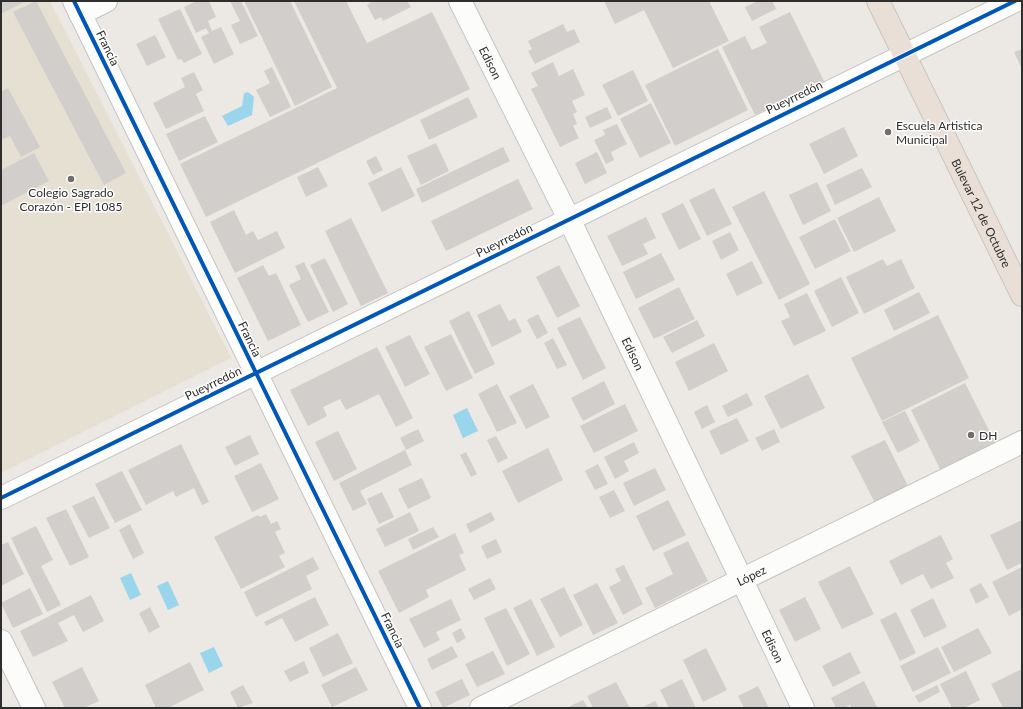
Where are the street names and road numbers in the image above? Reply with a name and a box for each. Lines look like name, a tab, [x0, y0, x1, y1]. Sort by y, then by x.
street label: Francia	[93, 28, 123, 68]
street label: Edison	[476, 44, 505, 82]
street label: Pueyrredón	[763, 77, 825, 117]
street label: Bulevar 12 de Octubre	[949, 156, 1015, 270]
street label: Pueyrredón	[473, 220, 535, 260]
street label: Francia	[235, 319, 265, 359]
street label: Edison	[619, 335, 648, 373]
street label: Pueyrredón	[182, 363, 244, 403]
street label: López	[734, 561, 769, 589]
street label: Francia	[378, 610, 408, 650]
street label: Edison	[759, 627, 788, 665]

